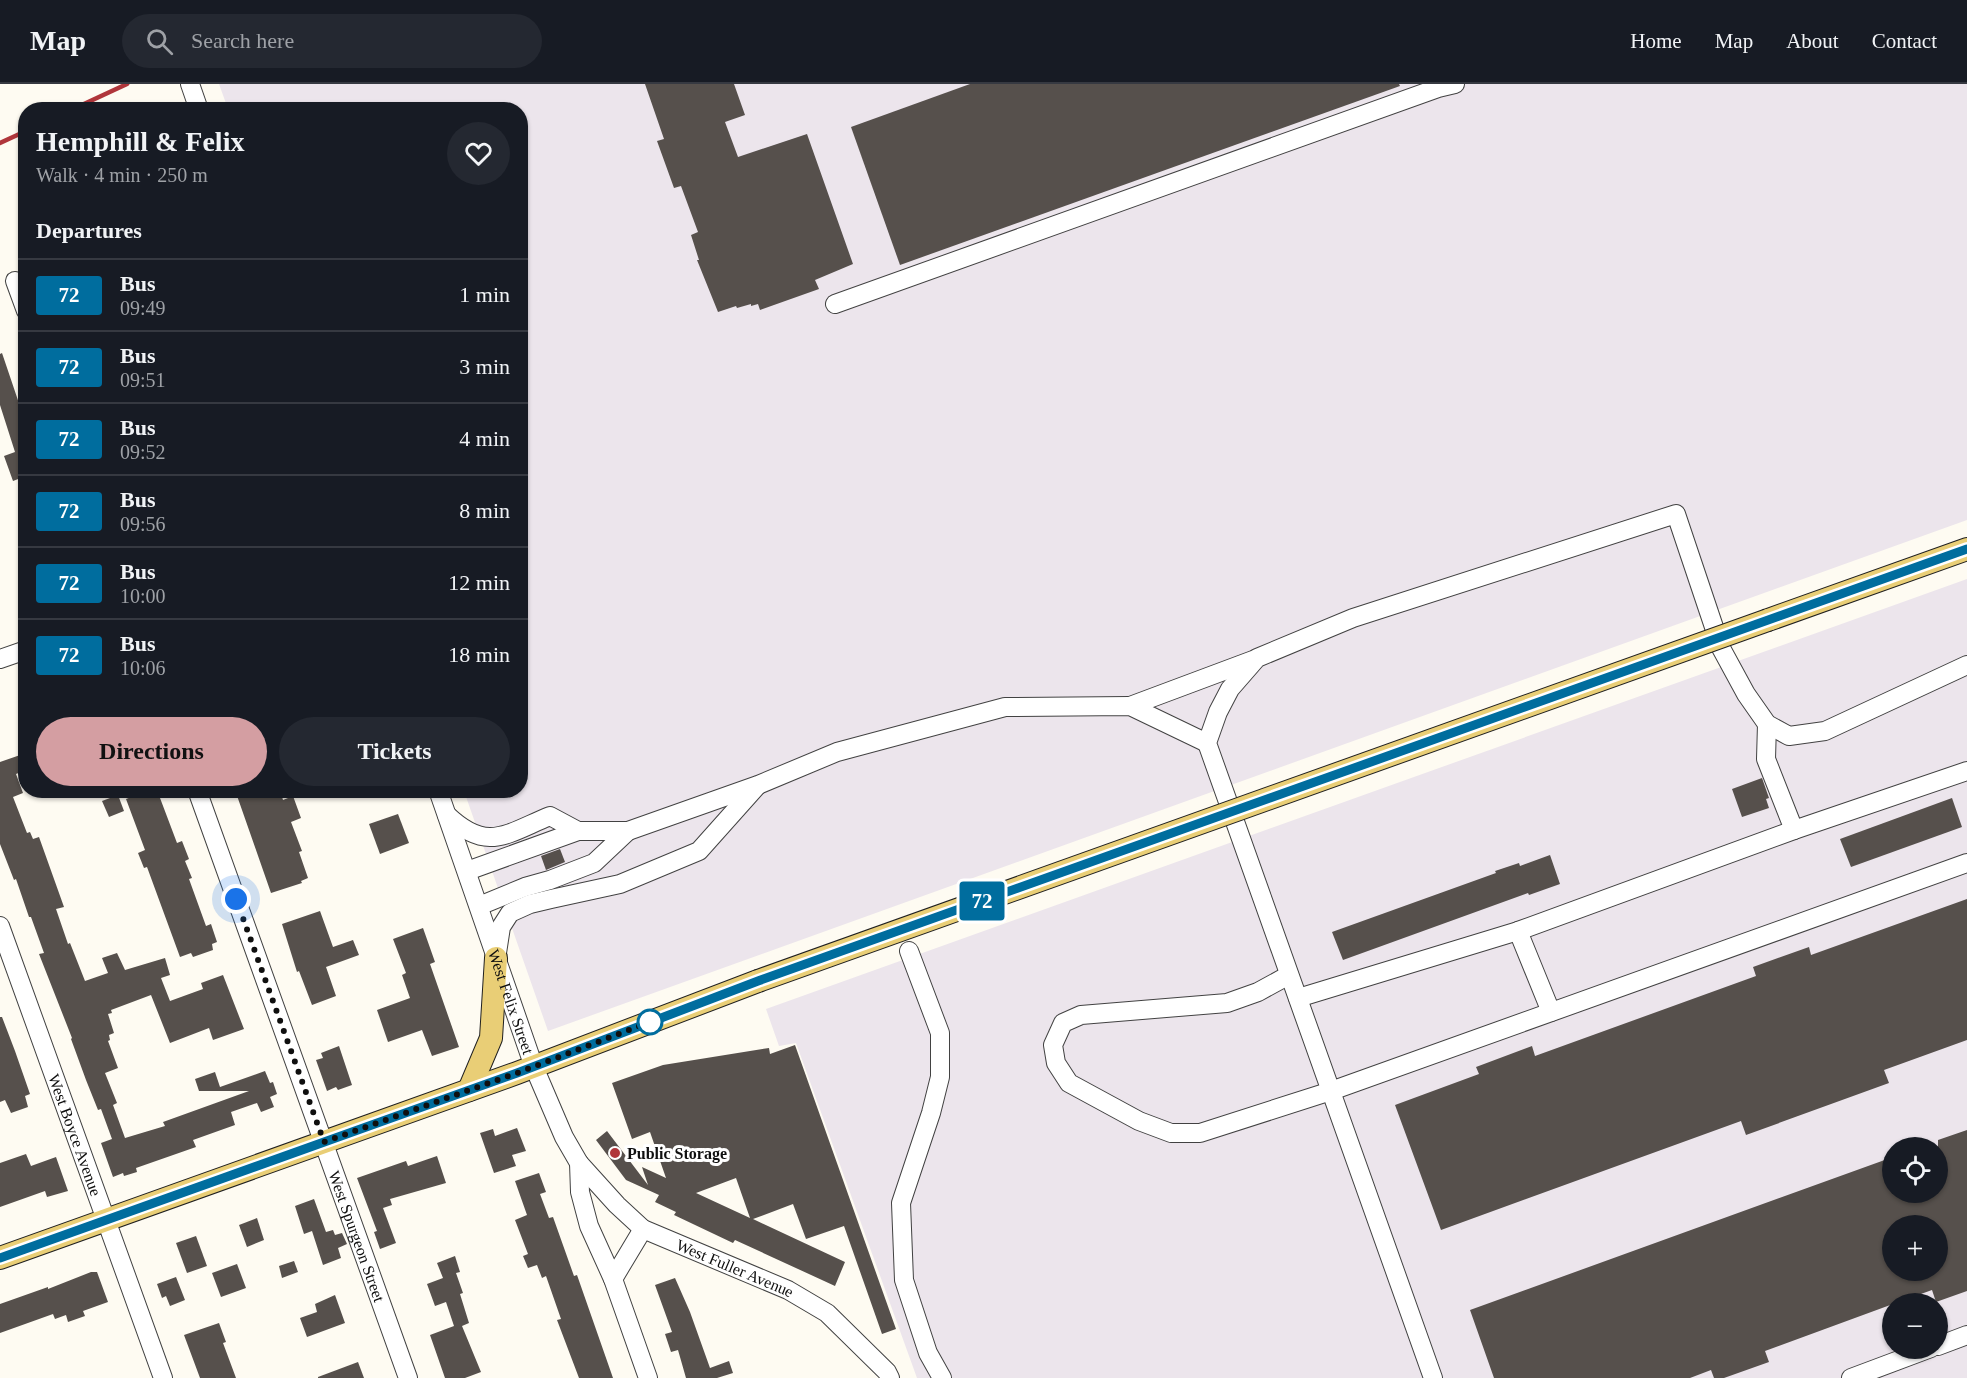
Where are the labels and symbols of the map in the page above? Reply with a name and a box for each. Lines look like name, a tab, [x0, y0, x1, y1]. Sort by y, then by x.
line badge: 72	[955, 882, 1009, 920]
your location	[221, 884, 251, 914]
street label: West Felix Street	[485, 947, 537, 1057]
unlabelled marker	[637, 1009, 663, 1035]
street label: West Boyce Avenue	[45, 1072, 105, 1198]
place label: Public Storage	[627, 1145, 727, 1163]
marker: Public Storage	[608, 1146, 622, 1160]
street label: West Spurgeon Street	[325, 1168, 388, 1305]
street label: West Fuller Avenue	[674, 1236, 797, 1301]

